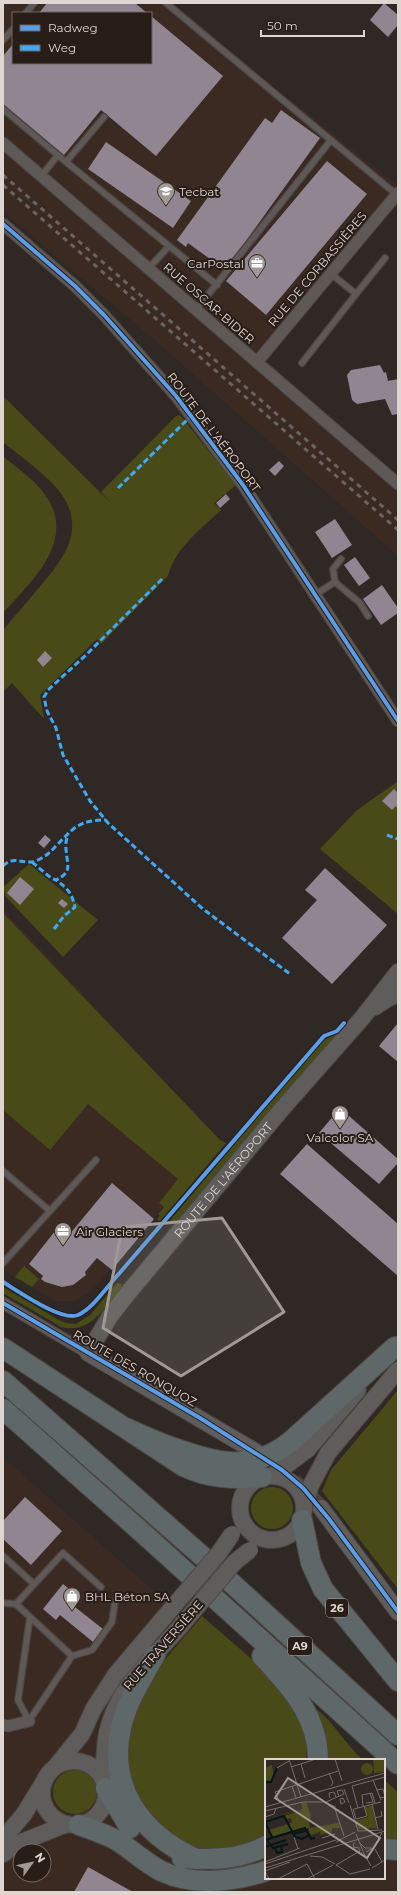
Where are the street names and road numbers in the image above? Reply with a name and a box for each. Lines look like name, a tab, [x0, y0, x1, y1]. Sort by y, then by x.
street label: RUE DE CORBASSIÈRES	[265, 208, 369, 330]
street label: RUE OSCAR-BIDER	[160, 259, 258, 347]
street label: ROUTE DE L'AÉROPORT	[164, 369, 264, 495]
street label: ROUTE DE L'AÉROPORT	[170, 1119, 275, 1240]
street label: ROUTE DES RONQUOZ	[70, 1326, 200, 1410]
street label: RUE TRAVERSIÈRE	[120, 1597, 206, 1693]
road number: 26	[326, 1599, 348, 1617]
road number: A9	[288, 1637, 312, 1655]

